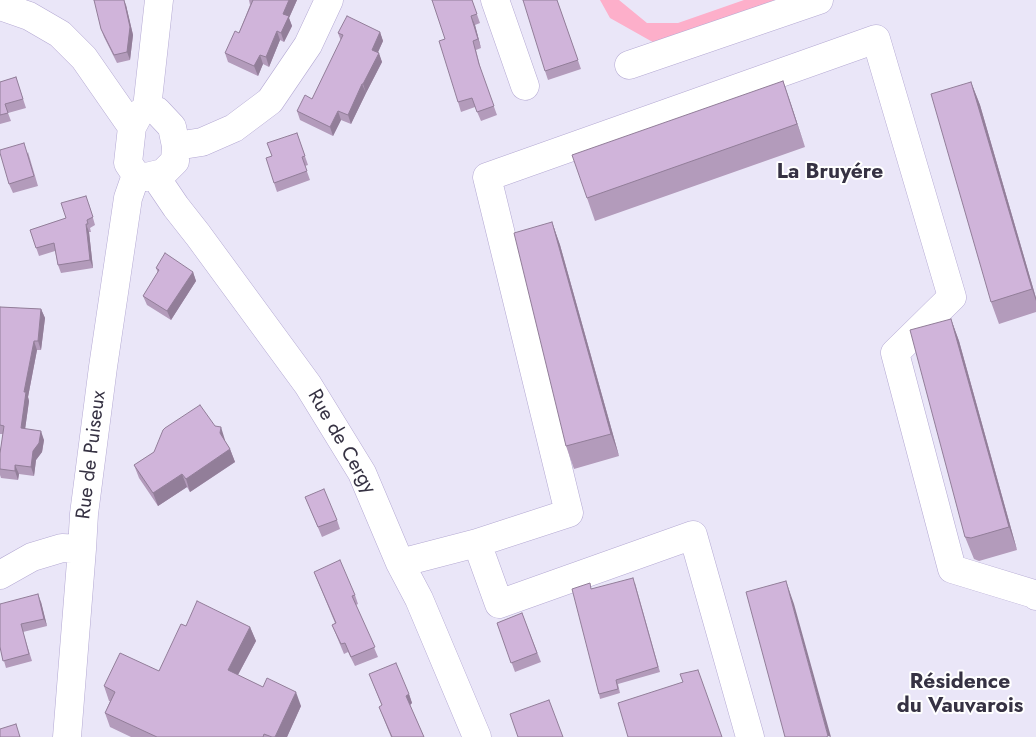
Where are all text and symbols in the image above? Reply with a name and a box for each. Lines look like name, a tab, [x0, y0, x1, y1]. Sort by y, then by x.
district label: La Bruyére	[777, 160, 883, 186]
street label: Rue de Cergy	[301, 386, 381, 498]
street label: Rue de Puiseux	[72, 389, 112, 521]
district label: Résidence du Vauvarois	[897, 670, 1023, 720]

